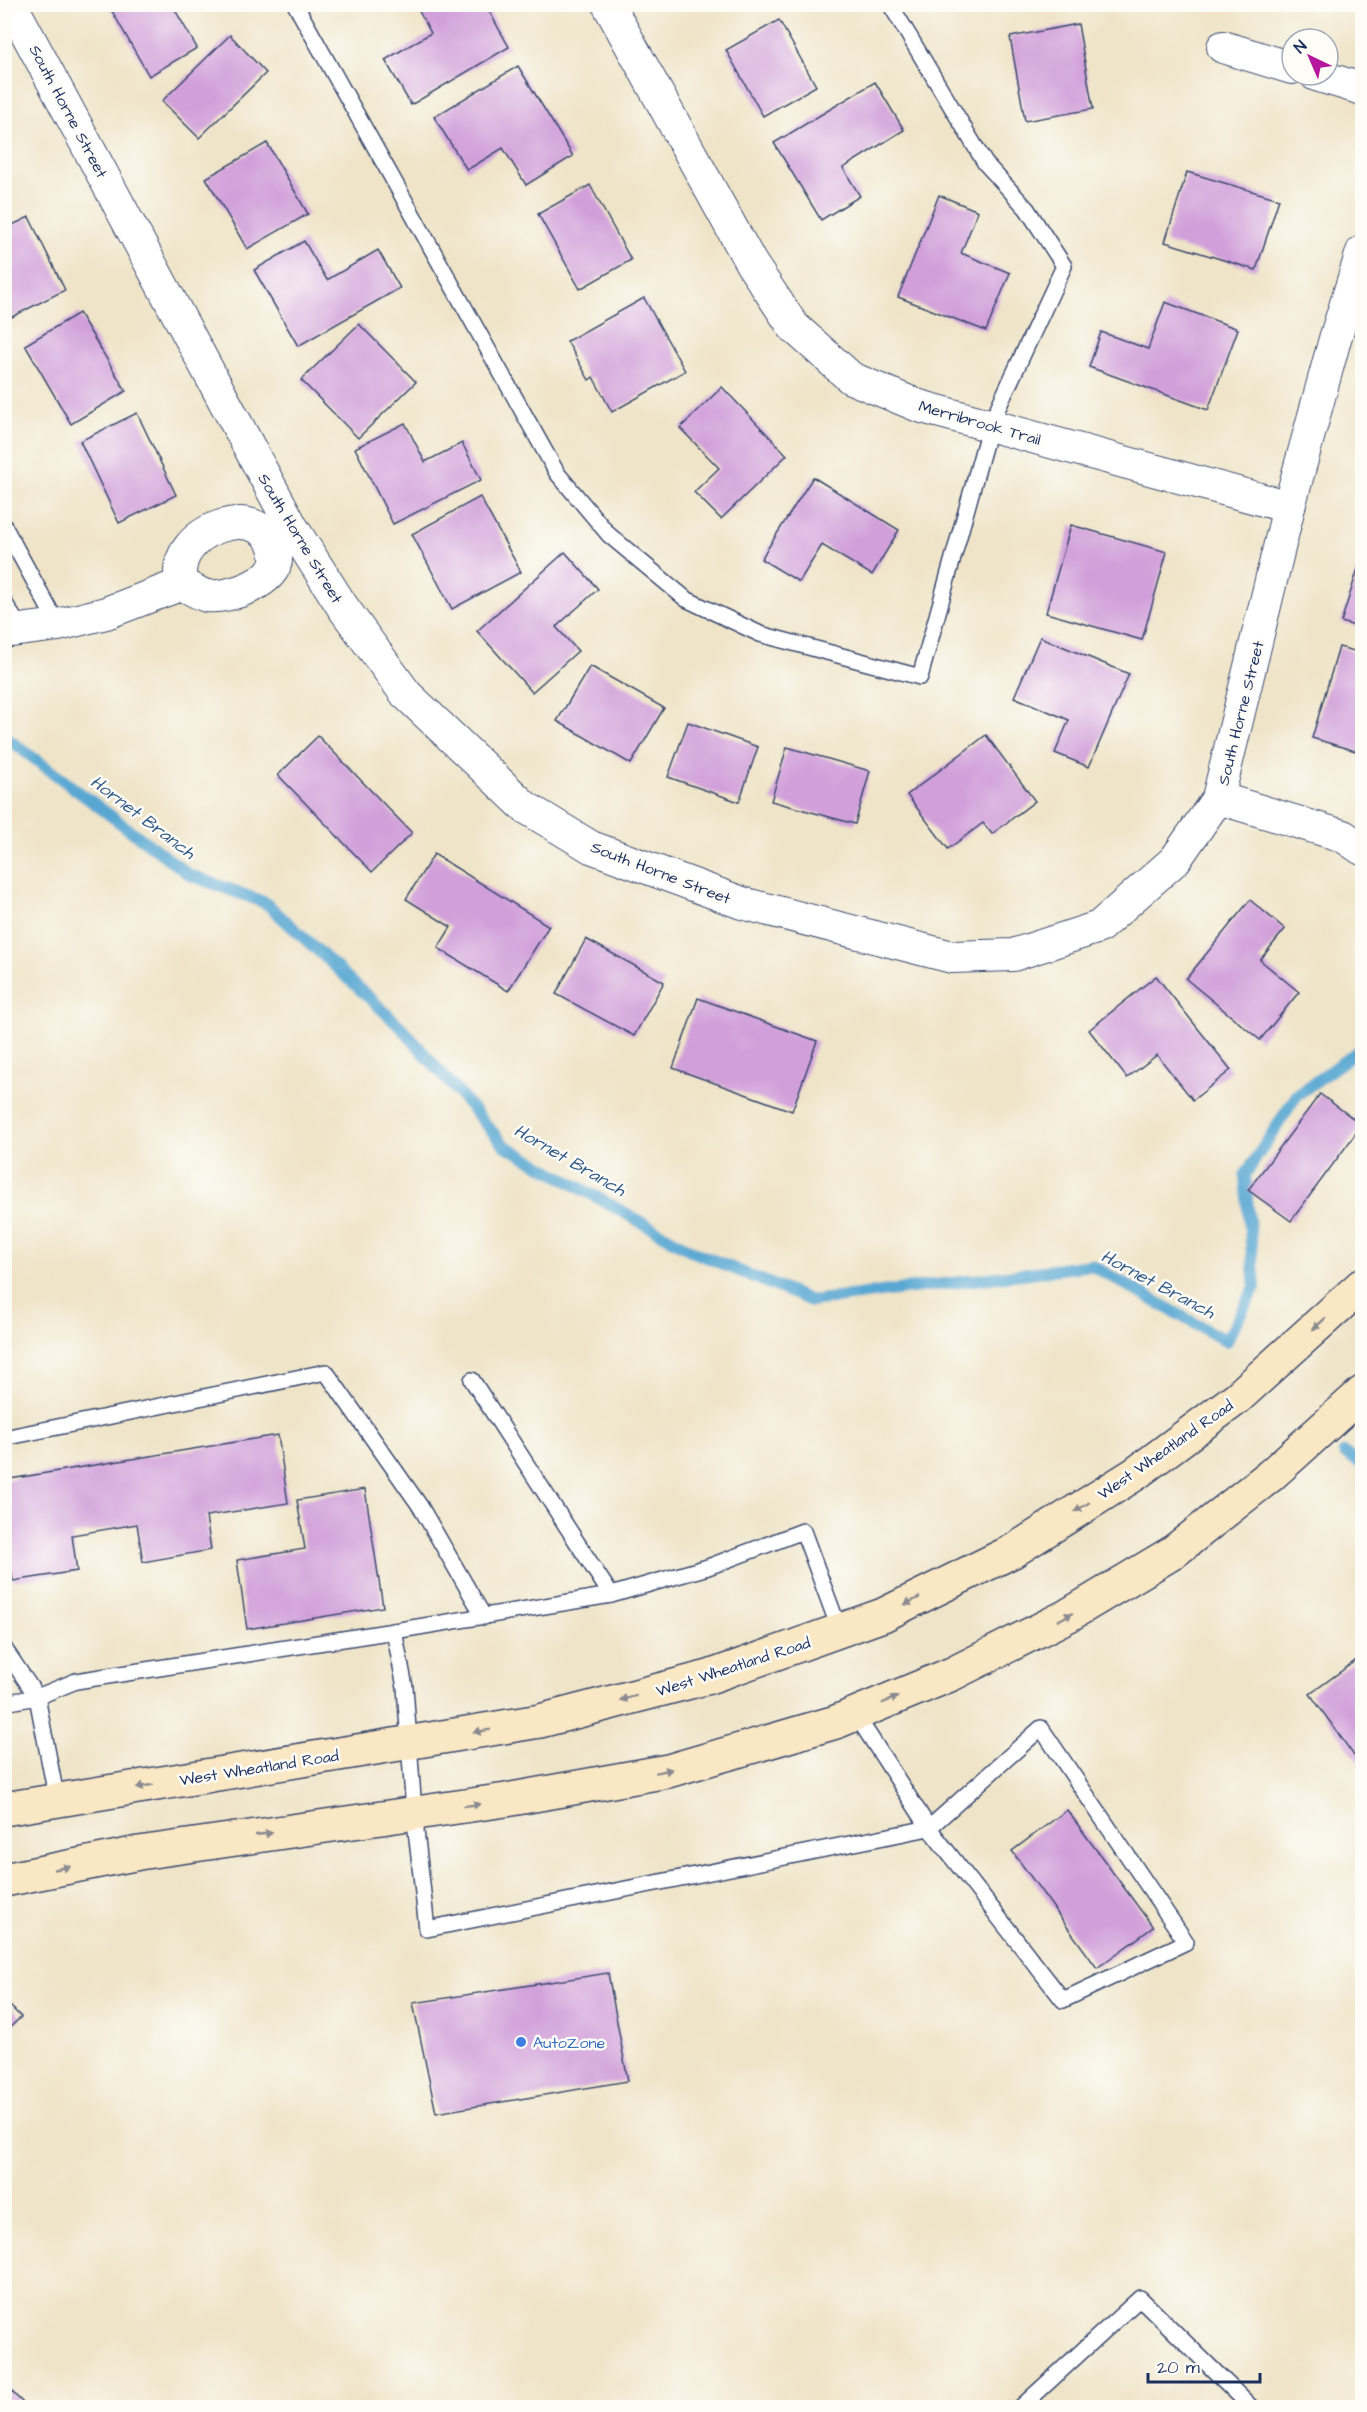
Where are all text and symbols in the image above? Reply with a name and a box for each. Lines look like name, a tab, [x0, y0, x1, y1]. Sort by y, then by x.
north arrow	[1280, 27, 1340, 87]
text: N	[1289, 36, 1312, 58]
street label: South Horne Street	[24, 41, 113, 183]
street label: Merribrook Trail	[916, 395, 1043, 451]
street label: South Horne Street	[253, 469, 348, 608]
street label: South Horne Street	[1212, 638, 1270, 788]
water label: Hornet Branch	[85, 770, 201, 866]
street label: South Horne Street	[588, 836, 734, 910]
water label: Hornet Branch	[509, 1118, 631, 1203]
water label: Hornet Branch	[1097, 1244, 1220, 1325]
one-way arrow	[1312, 1317, 1327, 1330]
street label: West Wheatland Road	[1093, 1395, 1238, 1505]
one-way arrow	[1074, 1501, 1090, 1512]
one-way arrow	[903, 1596, 920, 1606]
one-way arrow	[1057, 1612, 1074, 1622]
street label: West Wheatland Road	[653, 1632, 813, 1702]
one-way arrow	[619, 1694, 637, 1703]
one-way arrow	[881, 1696, 898, 1705]
one-way arrow	[473, 1726, 492, 1735]
street label: West Wheatland Road	[178, 1745, 340, 1791]
one-way arrow	[654, 1766, 673, 1775]
one-way arrow	[135, 1782, 154, 1791]
one-way arrow	[462, 1800, 481, 1809]
one-way arrow	[255, 1830, 274, 1839]
one-way arrow	[53, 1863, 72, 1872]
place label: AutoZone	[533, 2032, 605, 2054]
marker: AutoZone	[514, 2035, 528, 2049]
scale bar	[1148, 2346, 1260, 2384]
text: 20 m	[1157, 2355, 1200, 2380]

